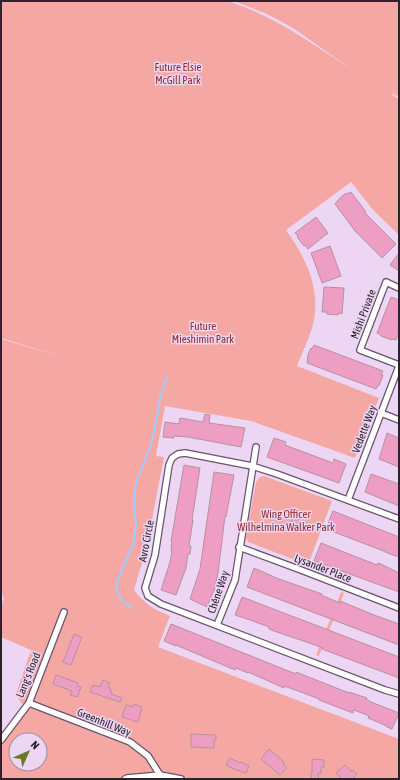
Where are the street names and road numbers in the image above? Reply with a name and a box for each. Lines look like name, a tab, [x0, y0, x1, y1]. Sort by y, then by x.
street label: Mishi Private	[348, 288, 378, 340]
street label: Vedette Way	[349, 403, 379, 455]
street label: Avro Circle	[136, 519, 156, 563]
street label: Lysander Place	[293, 552, 353, 584]
street label: Chêne Way	[205, 569, 231, 615]
street label: Lang's Road	[14, 651, 42, 699]
street label: Greenhill Way	[75, 706, 133, 738]

